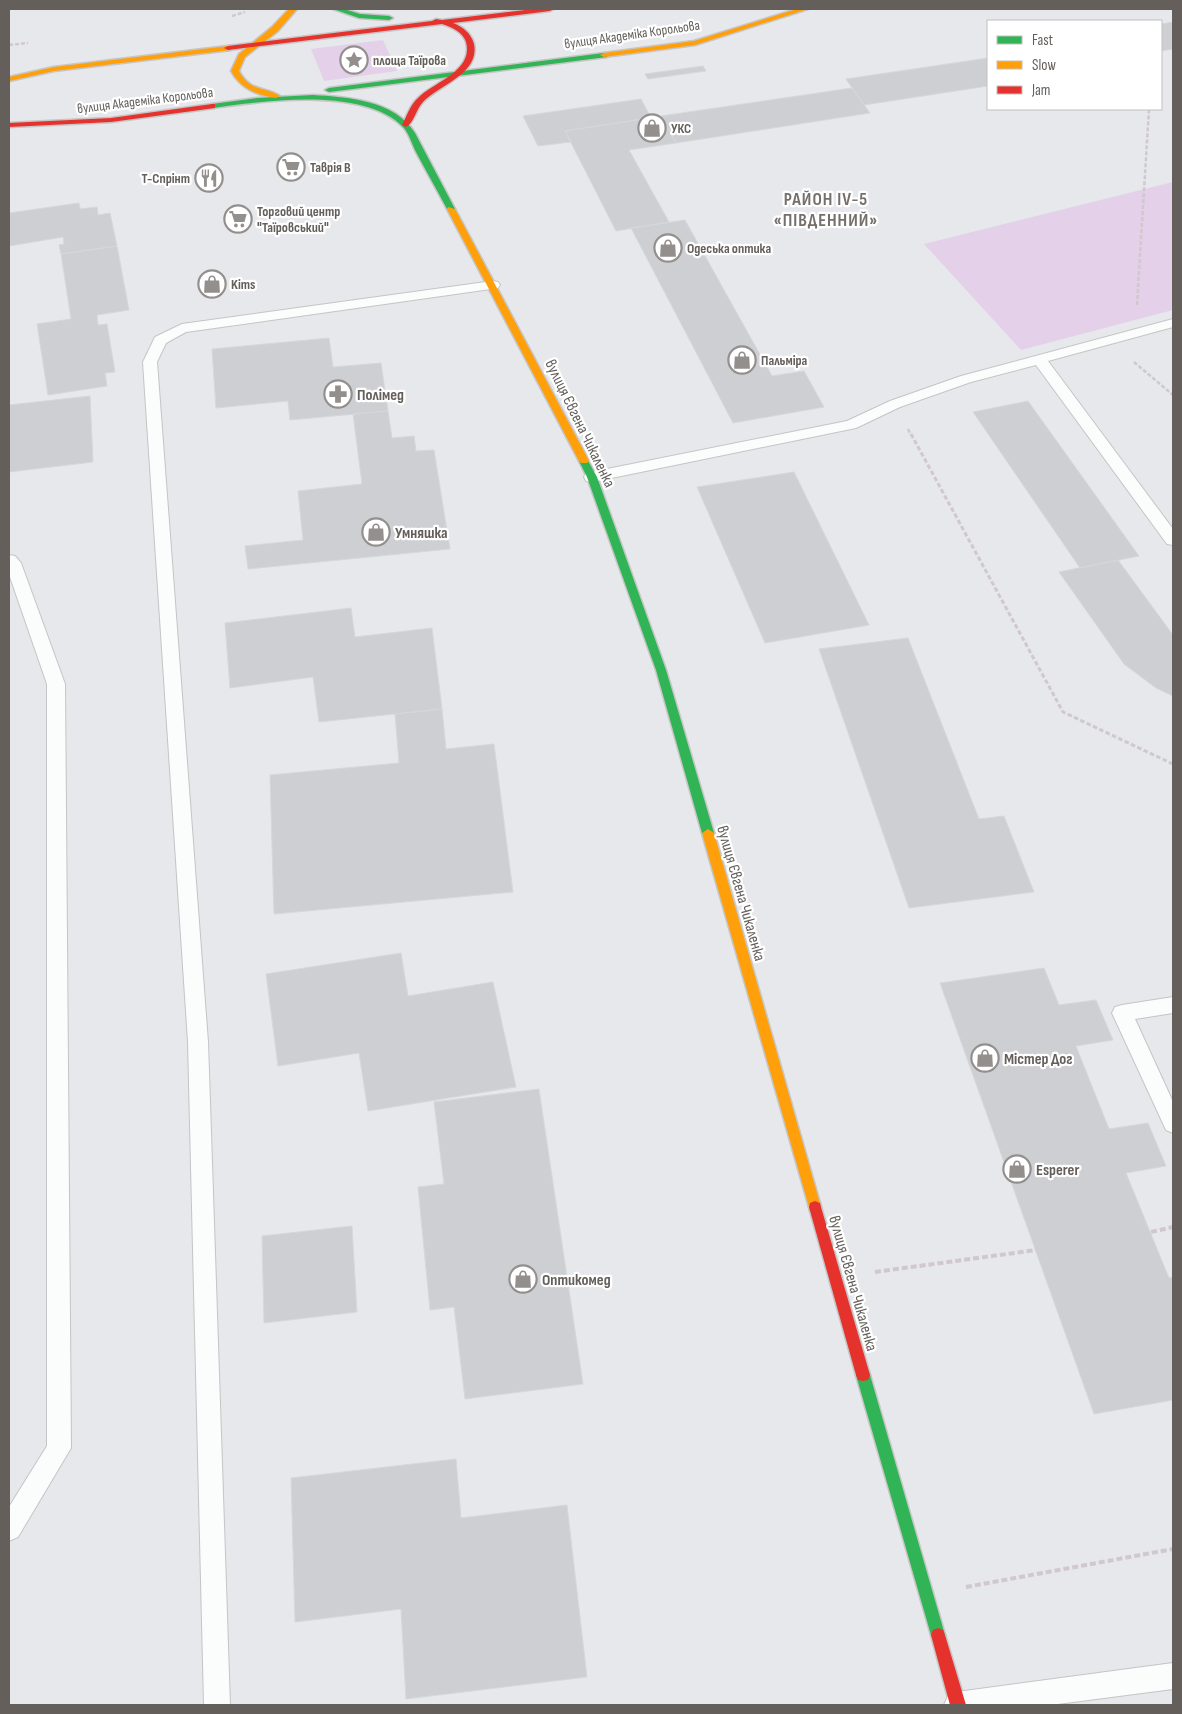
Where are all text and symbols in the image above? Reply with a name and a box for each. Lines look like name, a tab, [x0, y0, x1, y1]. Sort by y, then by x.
street label: вулиця Академіка Корольова	[563, 17, 701, 52]
legend	[987, 20, 1162, 110]
text: Fast	[1032, 31, 1054, 50]
place icon: площа Таїрова	[339, 45, 369, 75]
place label: площа Таїрова	[373, 52, 446, 69]
text: Slow	[1032, 56, 1056, 75]
text: Jam	[1031, 81, 1050, 100]
street label: вулиця Академіка Корольова	[76, 84, 214, 117]
shop icon: УКС	[637, 113, 667, 143]
place label: УКС	[671, 120, 691, 137]
supermarket icon: Таврія В	[276, 152, 306, 182]
place label: Таврія В	[310, 159, 351, 176]
restaurant icon: Т-Спрінт	[194, 163, 224, 193]
place label: Т-Спрінт	[142, 170, 190, 187]
district label: РАЙОН IV-5 «ПІВДЕННИЙ»	[774, 189, 878, 231]
place label: Торговий центр "Таїровський"	[257, 203, 340, 236]
supermarket icon: Торговий центр "Таїровський"	[223, 204, 253, 234]
shop icon: Одеська оптика	[653, 233, 683, 263]
place label: Одеська оптика	[687, 240, 771, 257]
shop icon: Kims	[197, 269, 227, 299]
place label: Kims	[231, 276, 255, 293]
shop icon: Пальміра	[727, 345, 757, 375]
place label: Пальміра	[761, 352, 808, 369]
street label: вулиця Євгена Чикаленка	[540, 357, 619, 491]
pharmacy icon: Полімед	[323, 379, 353, 409]
place label: Полімед	[357, 386, 404, 405]
shop icon: Умняшка	[361, 517, 391, 547]
place label: Умняшка	[395, 524, 448, 543]
street label: вулиця Євгена Чикаленка	[712, 824, 769, 963]
shop icon: Містер Дог	[970, 1043, 1000, 1073]
place label: Містер Дог	[1004, 1050, 1073, 1069]
shop icon: Esperer	[1002, 1154, 1032, 1184]
place label: Esperer	[1036, 1161, 1079, 1180]
street label: вулиця Євгена Чикаленка	[824, 1214, 881, 1353]
shop icon: Оптикомед	[508, 1264, 538, 1294]
place label: Оптикомед	[542, 1271, 611, 1290]

